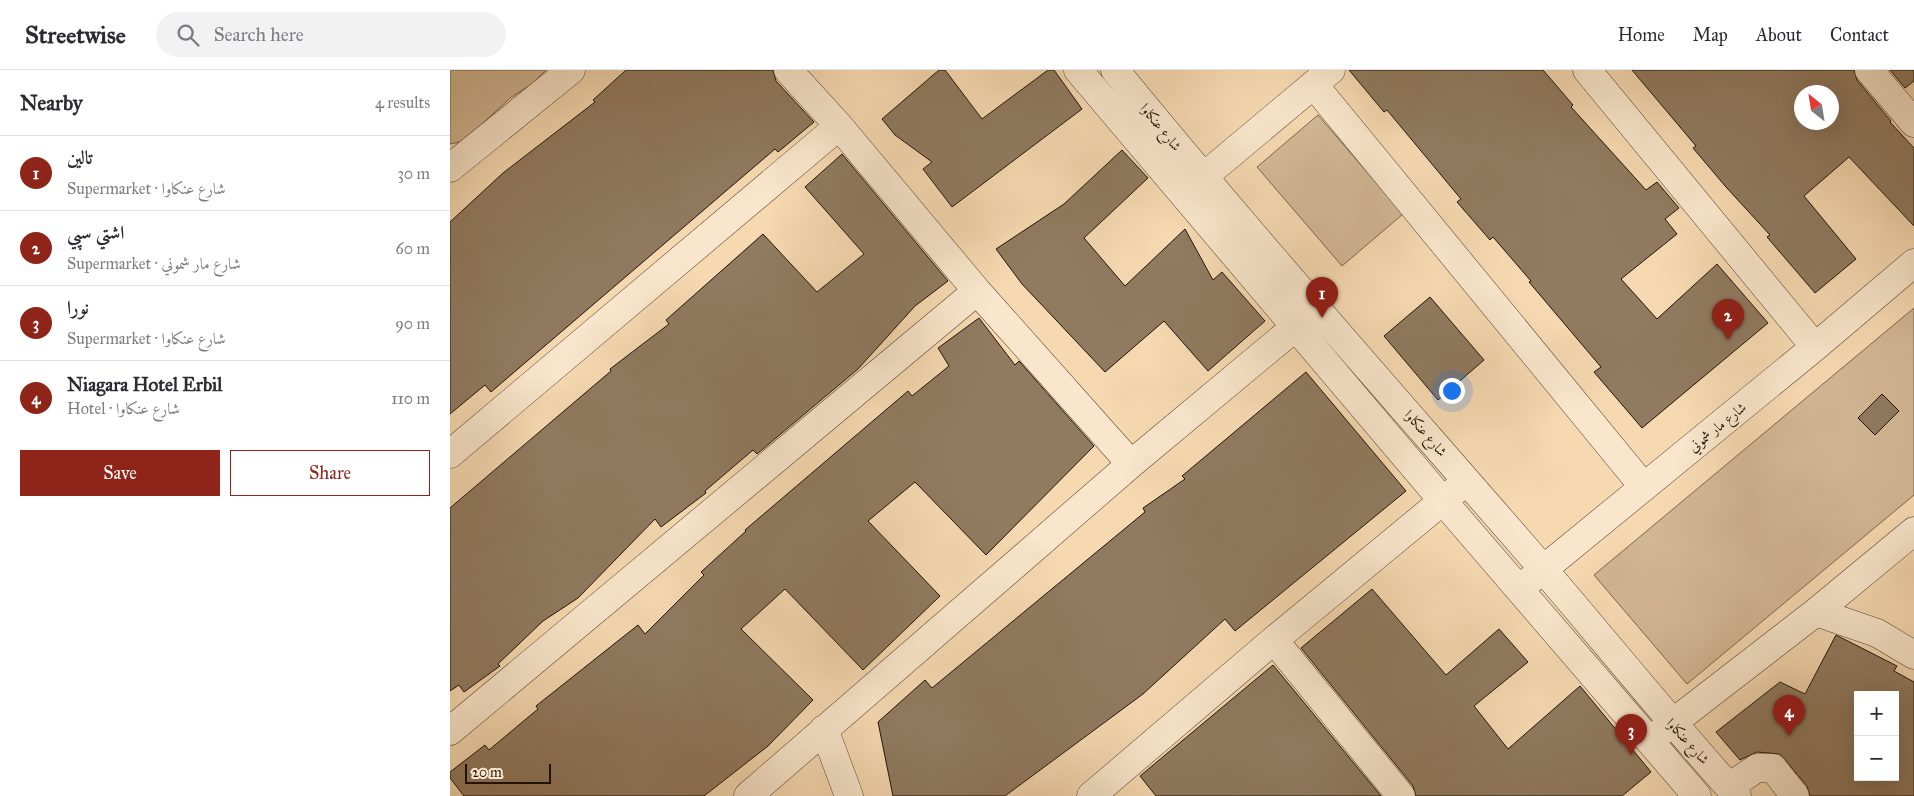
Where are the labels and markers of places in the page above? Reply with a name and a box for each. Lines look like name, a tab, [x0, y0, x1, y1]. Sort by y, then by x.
pin: 1	[1306, 277, 1338, 318]
pin: 2	[1712, 299, 1744, 340]
pin: 4	[1773, 695, 1805, 736]
pin: 3	[1615, 714, 1647, 755]

